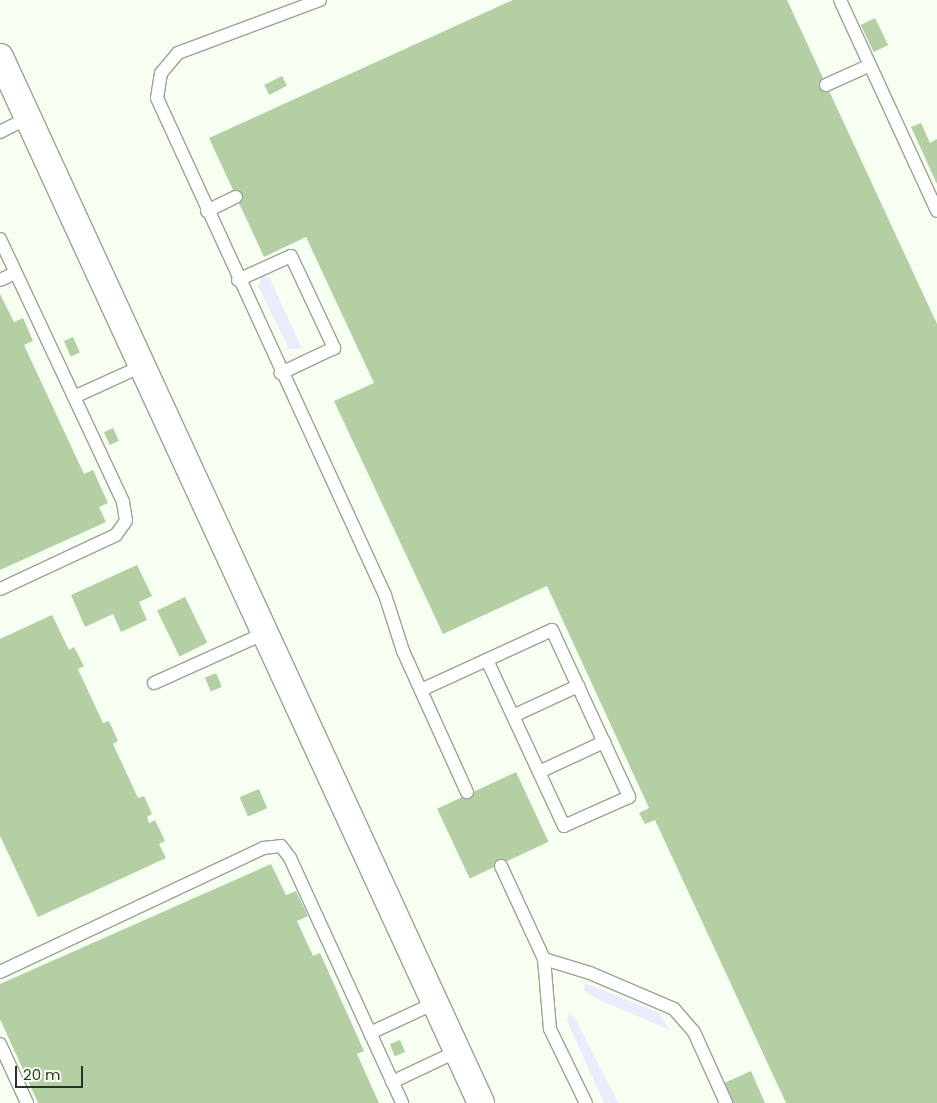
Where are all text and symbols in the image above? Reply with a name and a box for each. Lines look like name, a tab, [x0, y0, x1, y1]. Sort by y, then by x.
scale bar	[18, 1056, 85, 1088]
text: 20 m	[23, 1064, 61, 1085]

